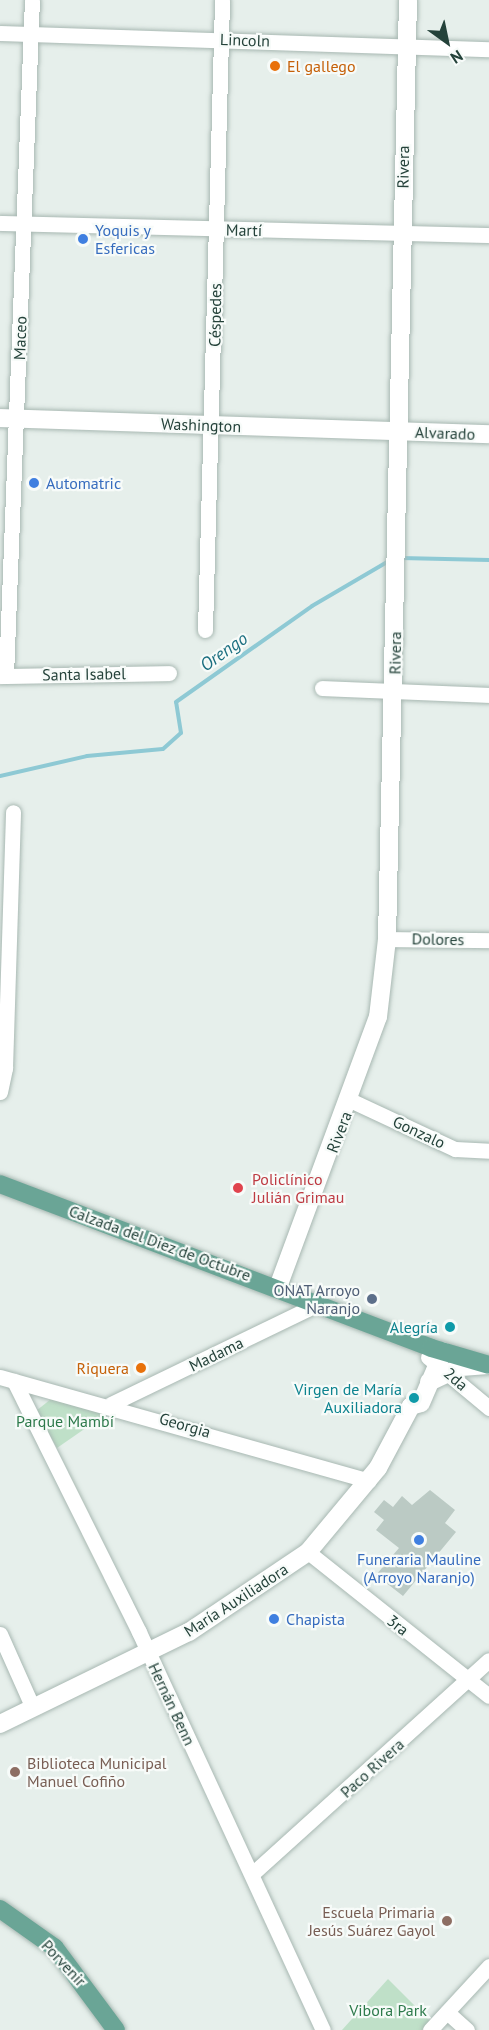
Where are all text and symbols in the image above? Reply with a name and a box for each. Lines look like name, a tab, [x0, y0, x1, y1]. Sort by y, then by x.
north arrow	[417, 12, 477, 72]
street label: Lincoln	[220, 30, 270, 50]
text: N	[447, 46, 467, 68]
place label: El gallego	[287, 56, 356, 76]
marker: El gallego	[268, 59, 282, 73]
street label: Rivera	[393, 145, 413, 189]
place label: Yoquis y Esfericas	[95, 220, 155, 258]
street label: Martí	[226, 220, 262, 240]
marker: Yoquis y Esfericas	[76, 232, 90, 246]
street label: Céspedes	[205, 283, 225, 347]
street label: Maceo	[10, 316, 30, 360]
street label: Washington	[161, 414, 241, 436]
street label: Alvarado	[415, 422, 475, 444]
place label: Automatric	[46, 473, 121, 493]
marker: Automatric	[27, 476, 41, 490]
water label: Orengo	[196, 628, 252, 676]
street label: Rivera	[385, 631, 405, 675]
street label: Santa Isabel	[42, 664, 126, 684]
street label: Dolores	[412, 929, 464, 949]
street label: Rivera	[322, 1109, 356, 1155]
street label: Gonzalo	[390, 1112, 448, 1152]
place label: Policlínico Julián Grimau	[252, 1169, 344, 1207]
marker: Policlínico Julián Grimau	[229, 1179, 247, 1197]
street label: Calzada del Diez de Octubre	[66, 1201, 254, 1285]
place label: ONAT Arroyo Naranjo	[272, 1280, 360, 1318]
marker: ONAT Arroyo Naranjo	[365, 1292, 379, 1306]
place label: Alegría	[390, 1317, 438, 1337]
marker: Alegría	[443, 1320, 457, 1334]
street label: Madama	[186, 1333, 246, 1375]
place label: Riquera	[76, 1358, 129, 1378]
marker: Riquera	[134, 1361, 148, 1375]
street label: 2da	[440, 1363, 472, 1395]
place label: Virgen de María Auxiliadora	[294, 1379, 402, 1417]
marker: Virgen de María Auxiliadora	[407, 1391, 421, 1405]
street label: Georgia	[157, 1409, 213, 1441]
park label: Parque Mambí	[16, 1411, 114, 1431]
marker: Funeraria Mauline (Arroyo Naranjo)	[412, 1533, 426, 1547]
place label: Funeraria Mauline (Arroyo Naranjo)	[357, 1549, 481, 1587]
street label: María Auxiliadora	[180, 1559, 292, 1641]
place label: Chapista	[286, 1609, 345, 1629]
street label: 3ra	[383, 1611, 413, 1639]
marker: Chapista	[267, 1612, 281, 1626]
street label: Hernán Benn	[144, 1660, 200, 1748]
street label: Paco Rivera	[336, 1734, 408, 1802]
place label: Biblioteca Municipal Manuel Cofiño	[27, 1753, 167, 1791]
marker: Biblioteca Municipal Manuel Cofiño	[8, 1765, 22, 1779]
place label: Escuela Primaria Jesús Suárez Gayol	[308, 1902, 435, 1940]
marker: Escuela Primaria Jesús Suárez Gayol	[440, 1914, 454, 1928]
street label: Porvenir	[38, 1936, 90, 1990]
park label: Vibora Park	[349, 2000, 427, 2020]

